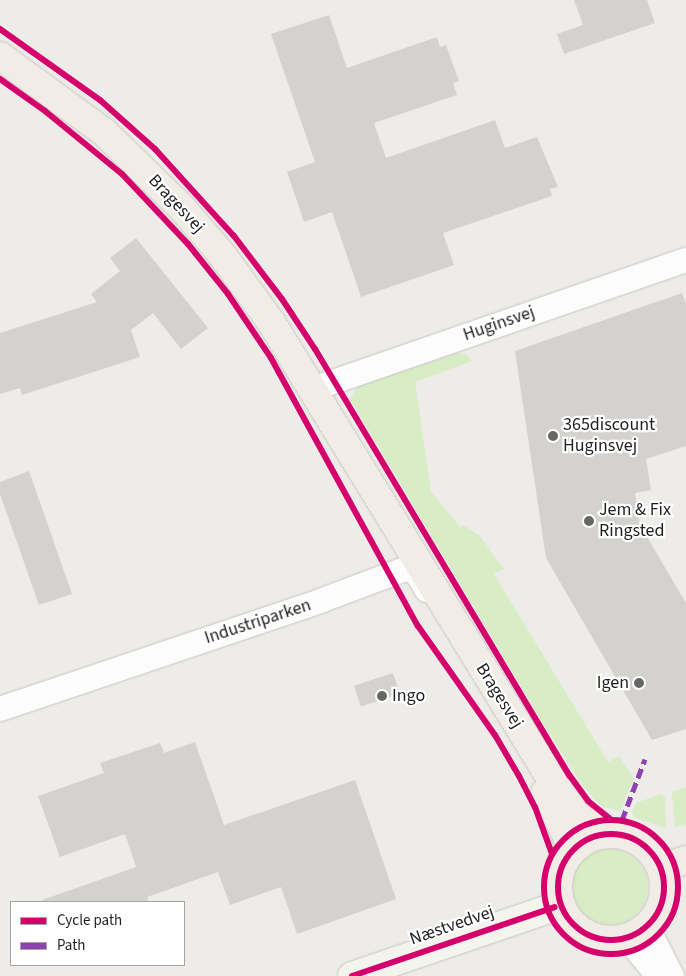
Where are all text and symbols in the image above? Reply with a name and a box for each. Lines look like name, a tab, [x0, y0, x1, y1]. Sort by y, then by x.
street label: Bragesvej	[143, 170, 209, 238]
street label: Huginsvej	[460, 302, 538, 346]
place label: 365discount Huginsvej	[563, 415, 655, 458]
marker: 365discount Huginsvej	[547, 430, 559, 442]
place label: Jem & Fix Ringsted	[599, 500, 671, 542]
marker: Jem & Fix Ringsted	[583, 515, 595, 527]
street label: Industriparken	[202, 595, 314, 649]
street label: Bragesvej	[471, 660, 527, 732]
place label: Igen	[597, 672, 629, 694]
marker: Igen	[633, 677, 645, 689]
place label: Ingo	[392, 685, 425, 707]
marker: Ingo	[376, 690, 388, 702]
legend	[10, 901, 185, 966]
street label: Næstvedvej	[407, 901, 497, 951]
text: Cycle path	[57, 910, 122, 931]
text: Path	[57, 935, 85, 956]

